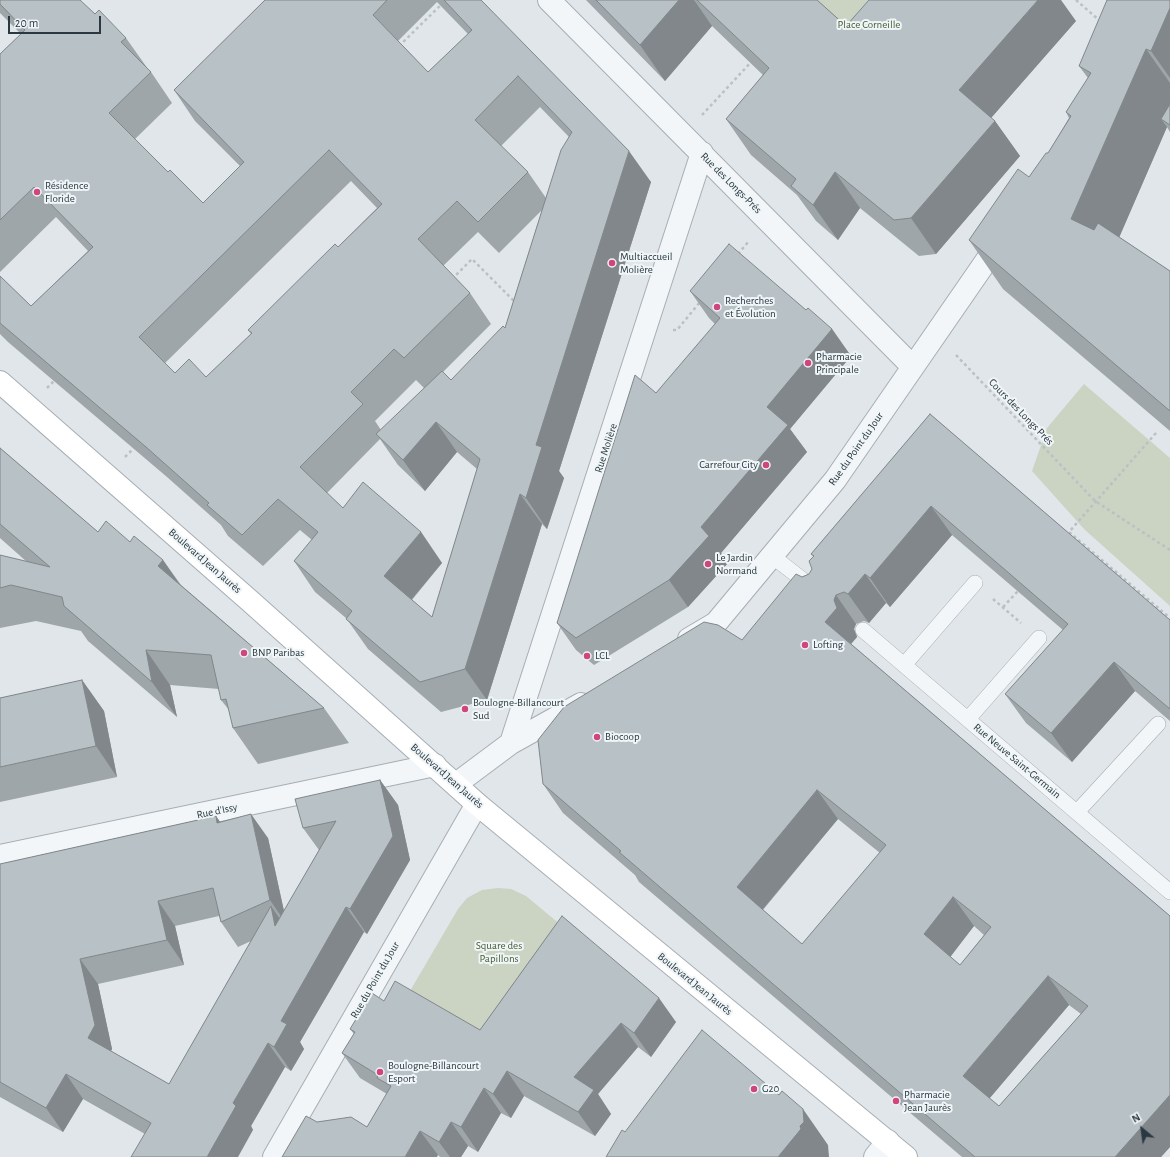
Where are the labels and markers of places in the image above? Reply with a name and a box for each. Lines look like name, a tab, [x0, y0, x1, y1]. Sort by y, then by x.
place label: Résidence Floride	[45, 179, 88, 205]
marker: Résidence Floride	[32, 187, 42, 197]
place label: Multiaccueil Molière	[620, 250, 673, 276]
marker: Multiaccueil Molière	[607, 258, 617, 268]
place label: Recherches et Évolution	[725, 294, 776, 320]
marker: Recherches et Évolution	[712, 302, 722, 312]
place label: Pharmacie Principale	[816, 350, 862, 376]
marker: Pharmacie Principale	[803, 358, 813, 368]
place label: Carrefour City	[699, 458, 758, 472]
marker: Carrefour City	[761, 460, 771, 470]
place label: Le Jardin Normand	[716, 551, 757, 577]
marker: Le Jardin Normand	[703, 559, 713, 569]
place label: Lofting	[813, 638, 843, 652]
marker: Lofting	[800, 640, 810, 650]
place label: BNP Paribas	[252, 646, 304, 660]
marker: BNP Paribas	[239, 648, 249, 658]
place label: LCL	[595, 649, 609, 663]
marker: LCL	[582, 651, 592, 661]
place label: Boulogne-Billancourt Sud	[473, 696, 564, 722]
marker: Boulogne-Billancourt Sud	[460, 704, 470, 714]
place label: Biocoop	[605, 730, 640, 744]
marker: Biocoop	[592, 732, 602, 742]
place label: Boulogne-Billancourt Esport	[388, 1059, 479, 1085]
marker: Boulogne-Billancourt Esport	[375, 1067, 385, 1077]
place label: G20	[762, 1082, 779, 1096]
marker: G20	[749, 1084, 759, 1094]
place label: Pharmacie Jean Jaurès	[904, 1088, 951, 1114]
marker: Pharmacie Jean Jaurès	[891, 1096, 901, 1106]

